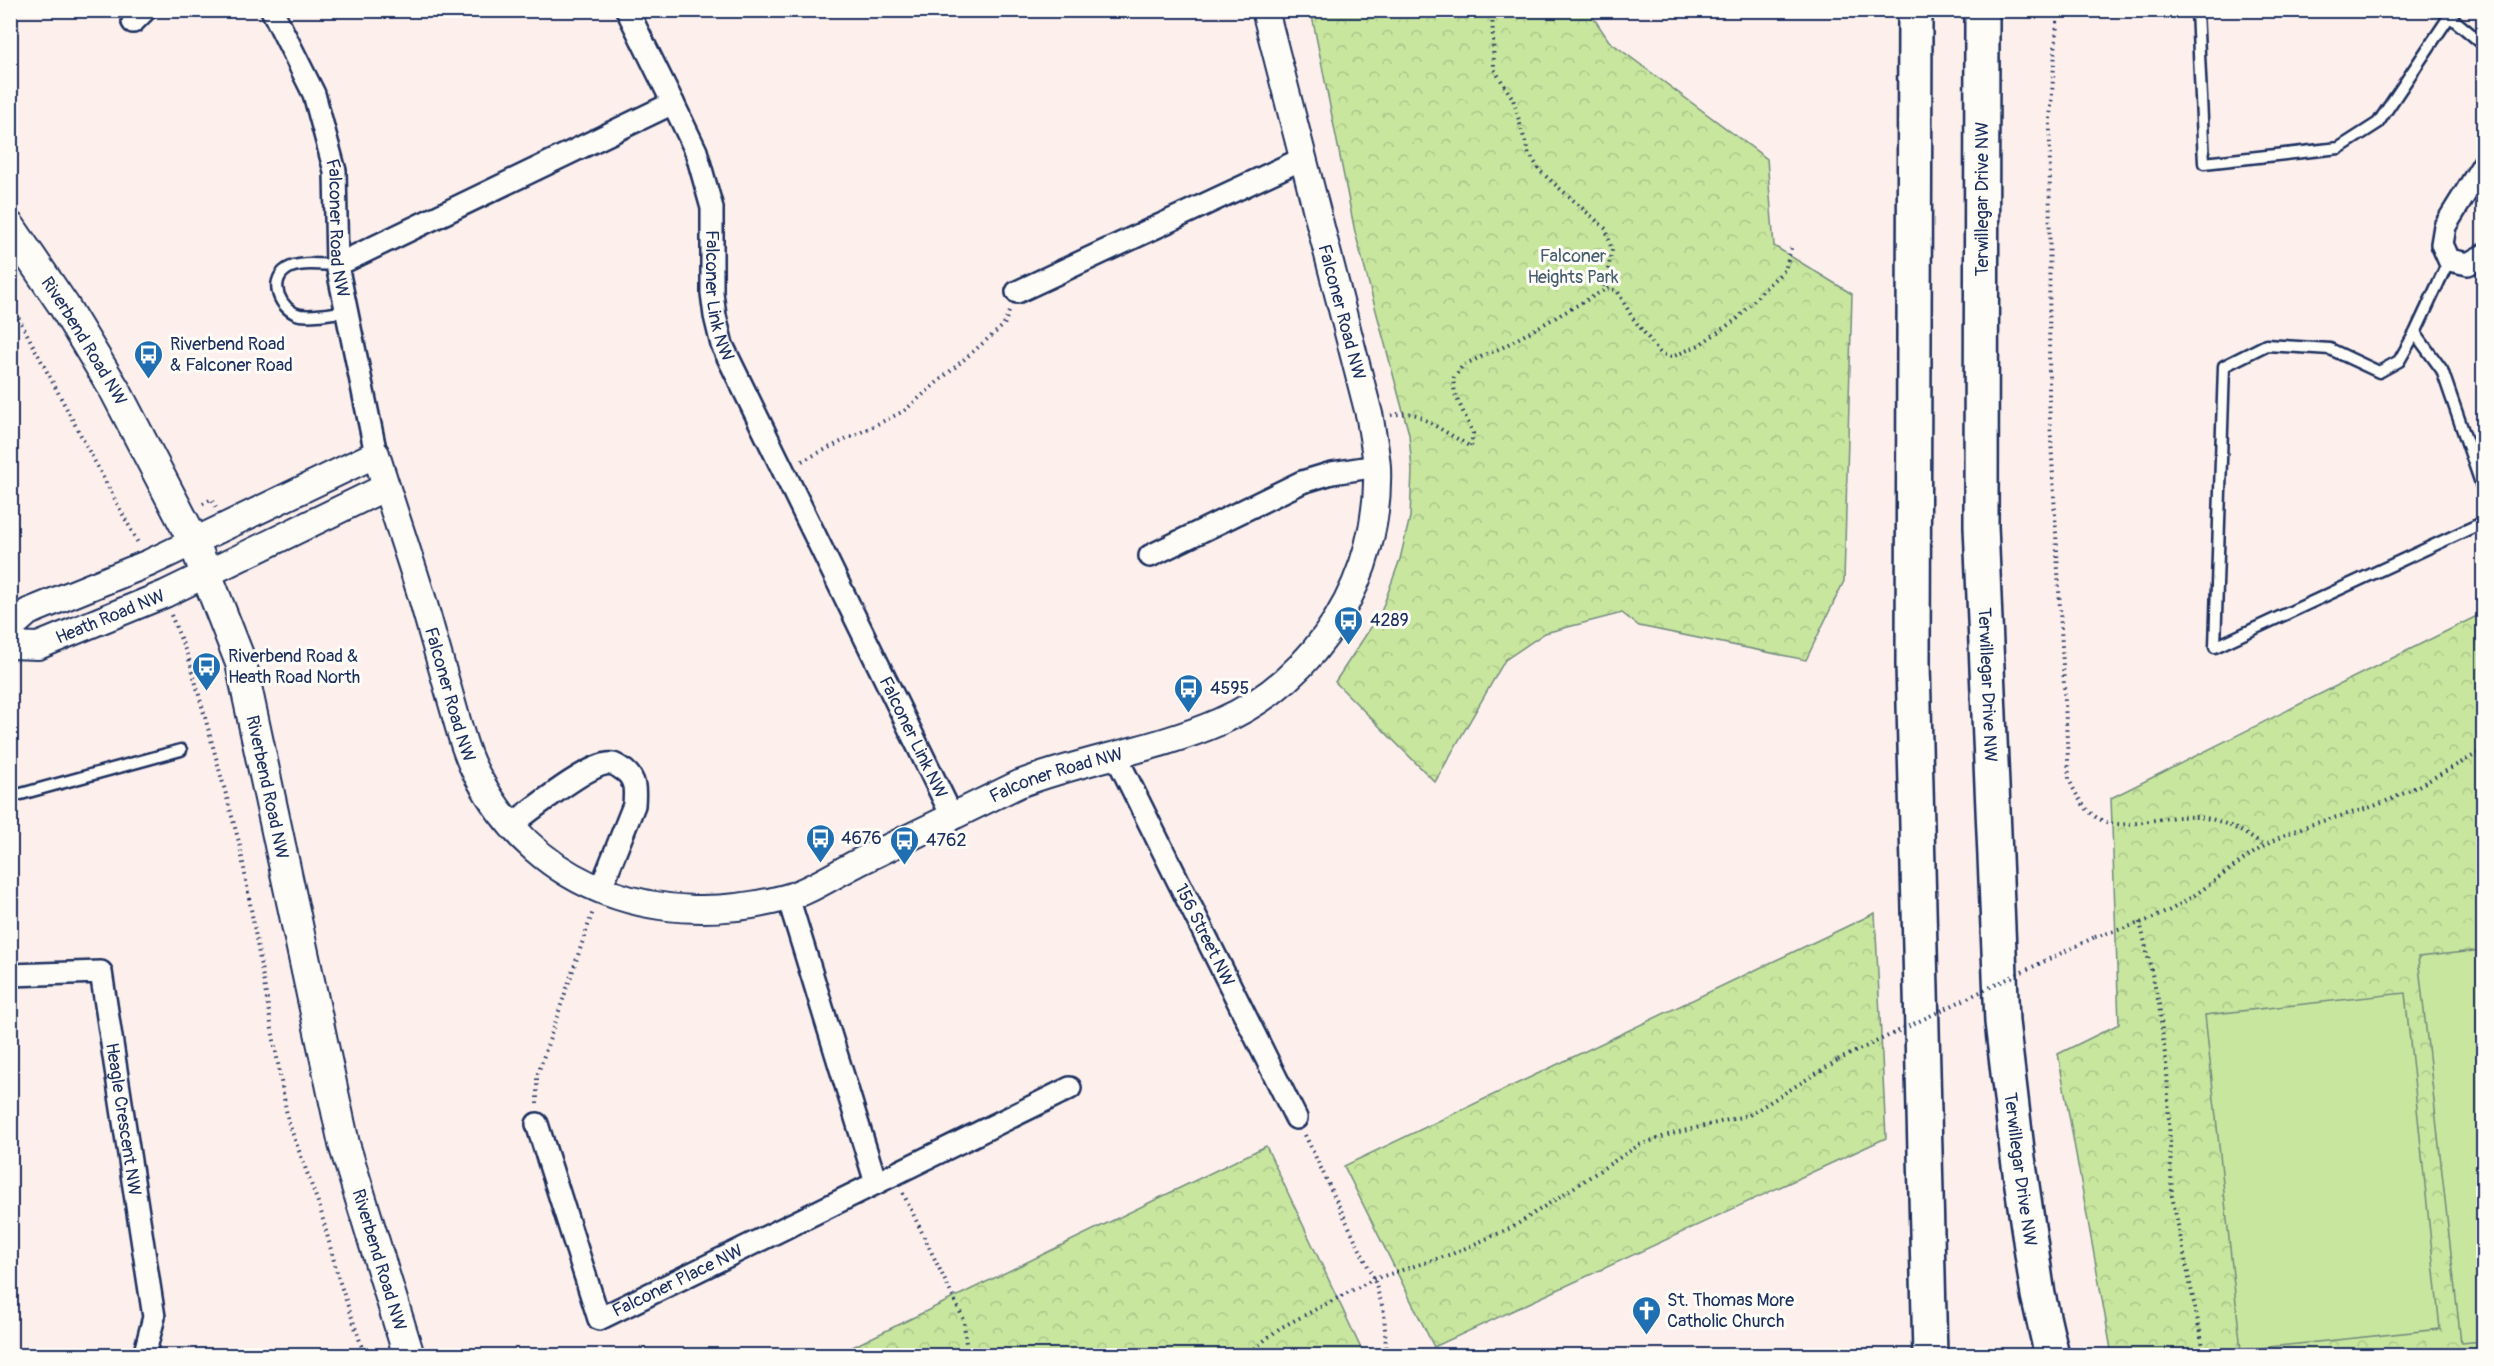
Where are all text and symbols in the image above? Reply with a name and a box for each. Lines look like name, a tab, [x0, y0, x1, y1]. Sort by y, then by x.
street label: Terwillegar Drive NW	[1971, 122, 1994, 276]
street label: Falconer Road NW	[320, 156, 354, 300]
street label: Falconer Link NW	[700, 230, 739, 366]
street label: Falconer Road NW	[1312, 242, 1371, 382]
park label: Falconer Heights Park	[1527, 245, 1619, 289]
street label: Riverbend Road NW	[35, 273, 132, 409]
place label: Riverbend Road & Falconer Road	[170, 333, 293, 377]
bus stop icon: Riverbend Road & Falconer Road	[133, 338, 165, 380]
street label: Heath Road NW	[52, 584, 168, 649]
bus stop icon: 4289	[1333, 604, 1365, 646]
street label: Terwillegar Drive NW	[1972, 607, 2002, 763]
place label: 4289	[1370, 609, 1409, 632]
street label: Falconer Road NW	[419, 625, 480, 765]
place label: Riverbend Road & Heath Road North	[228, 645, 360, 689]
bus stop icon: Riverbend Road & Heath Road North	[191, 650, 223, 692]
bus stop icon: 4595	[1173, 672, 1205, 714]
street label: Falconer Link NW	[874, 673, 953, 802]
place label: 4595	[1210, 677, 1249, 700]
street label: Riverbend Road NW	[240, 713, 294, 861]
street label: Falconer Road NW	[986, 743, 1126, 808]
bus stop icon: 4676	[804, 822, 836, 864]
bus stop icon: 4762	[889, 824, 921, 866]
place label: 4676	[841, 827, 882, 850]
place label: 4762	[926, 829, 967, 852]
street label: 156 Street NW	[1169, 880, 1240, 990]
street label: Heagle Crescent NW	[100, 1041, 146, 1197]
street label: Terwillegar Drive NW	[1998, 1091, 2042, 1248]
street label: Riverbend Road NW	[347, 1186, 411, 1333]
street label: Falconer Place NW	[609, 1239, 747, 1323]
place label: St. Thomas More Catholic Church	[1667, 1289, 1794, 1333]
church icon: St. Thomas More Catholic Church	[1630, 1294, 1662, 1336]

